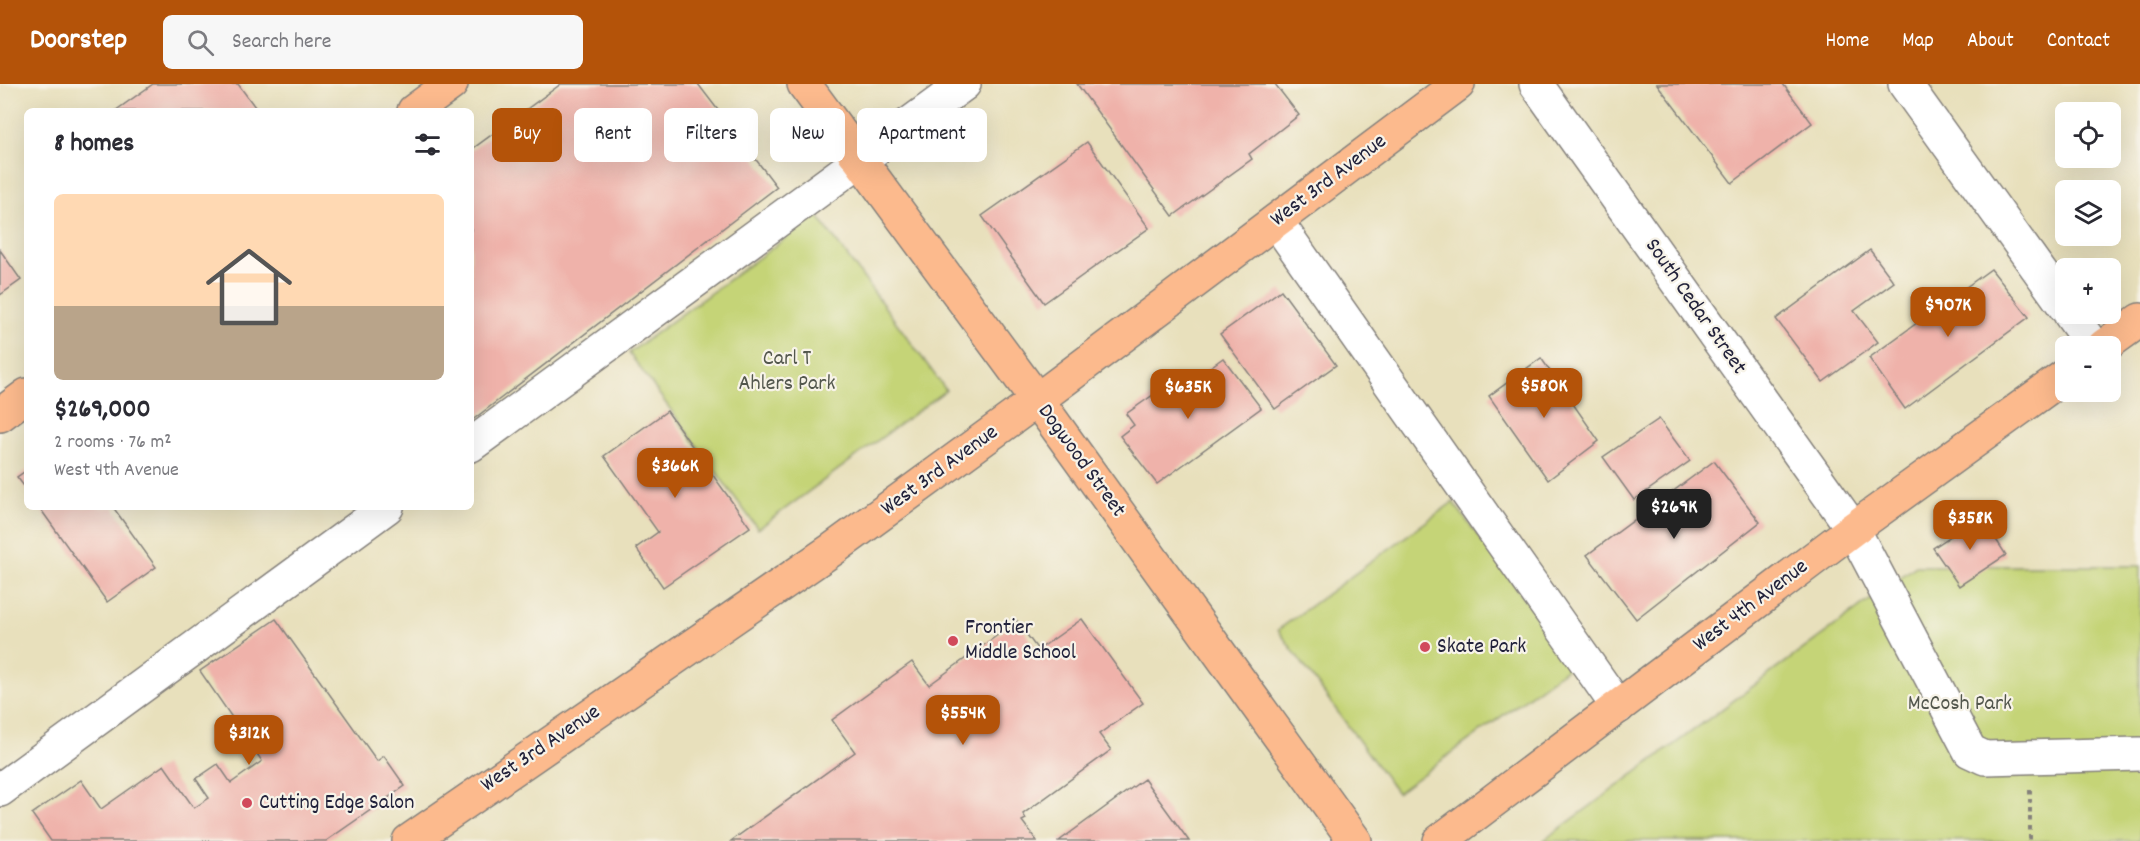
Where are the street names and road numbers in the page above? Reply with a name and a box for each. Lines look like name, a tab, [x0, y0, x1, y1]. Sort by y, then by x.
street label: West 3rd Avenue	[1264, 127, 1394, 235]
street label: South Cedar Street	[1636, 233, 1754, 381]
street label: Dogwood Street	[1029, 398, 1133, 524]
street label: West 3rd Avenue	[875, 418, 1005, 524]
street label: West 4th Avenue	[1687, 552, 1815, 660]
street label: West 3rd Avenue	[475, 698, 607, 800]

